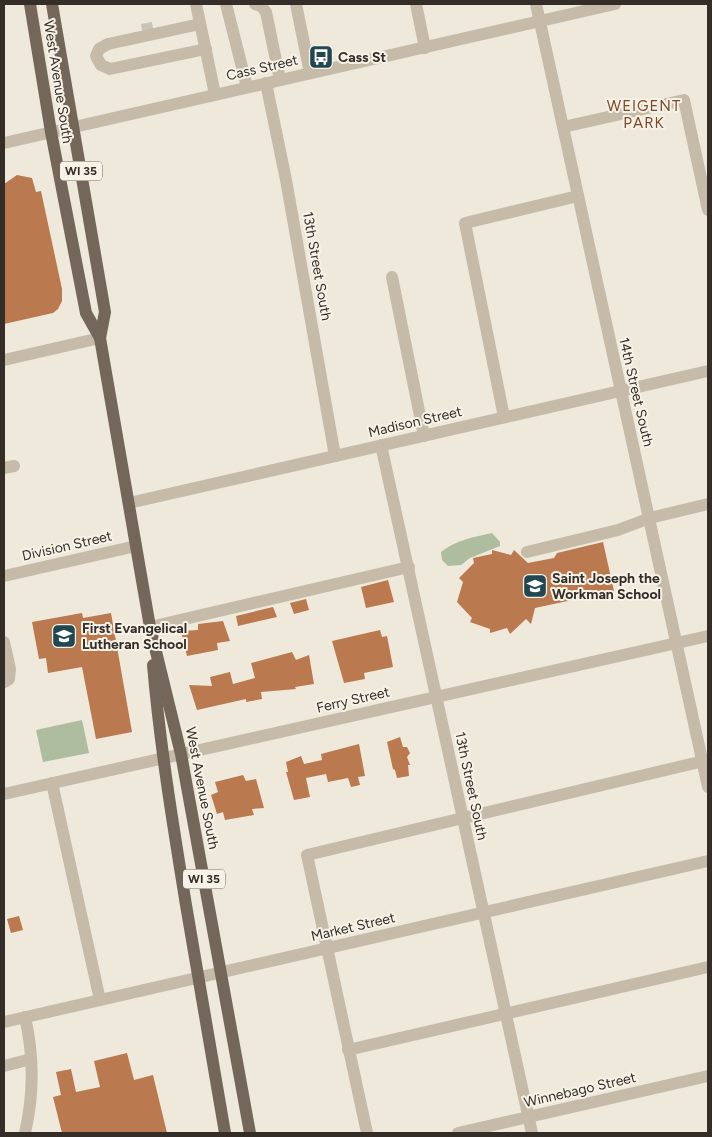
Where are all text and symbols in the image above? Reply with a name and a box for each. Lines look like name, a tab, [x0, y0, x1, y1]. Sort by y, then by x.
street label: West Avenue South	[40, 19, 76, 145]
bus stop icon: Cass St	[308, 44, 334, 70]
place label: Cass St	[338, 49, 386, 66]
street label: Cass Street	[225, 52, 299, 84]
district label: WEIGENT PARK	[607, 97, 681, 132]
road number: WI 35	[60, 162, 102, 180]
street label: 13th Street South	[299, 210, 335, 322]
street label: 14th Street South	[615, 336, 657, 448]
street label: Madison Street	[367, 403, 463, 441]
street label: Division Street	[20, 527, 114, 565]
place label: Saint Joseph the Workman School	[552, 570, 661, 603]
school or university icon: Saint Joseph the Workman School	[522, 573, 548, 599]
place label: First Evangelical Lutheran School	[82, 620, 187, 653]
school or university icon: First Evangelical Lutheran School	[51, 623, 77, 649]
street label: Ferry Street	[315, 683, 391, 717]
street label: West Avenue South	[182, 725, 222, 851]
street label: 13th Street South	[451, 730, 491, 842]
road number: WI 35	[183, 870, 225, 889]
street label: Market Street	[309, 909, 397, 945]
street label: Winnebago Street	[522, 1069, 638, 1111]

